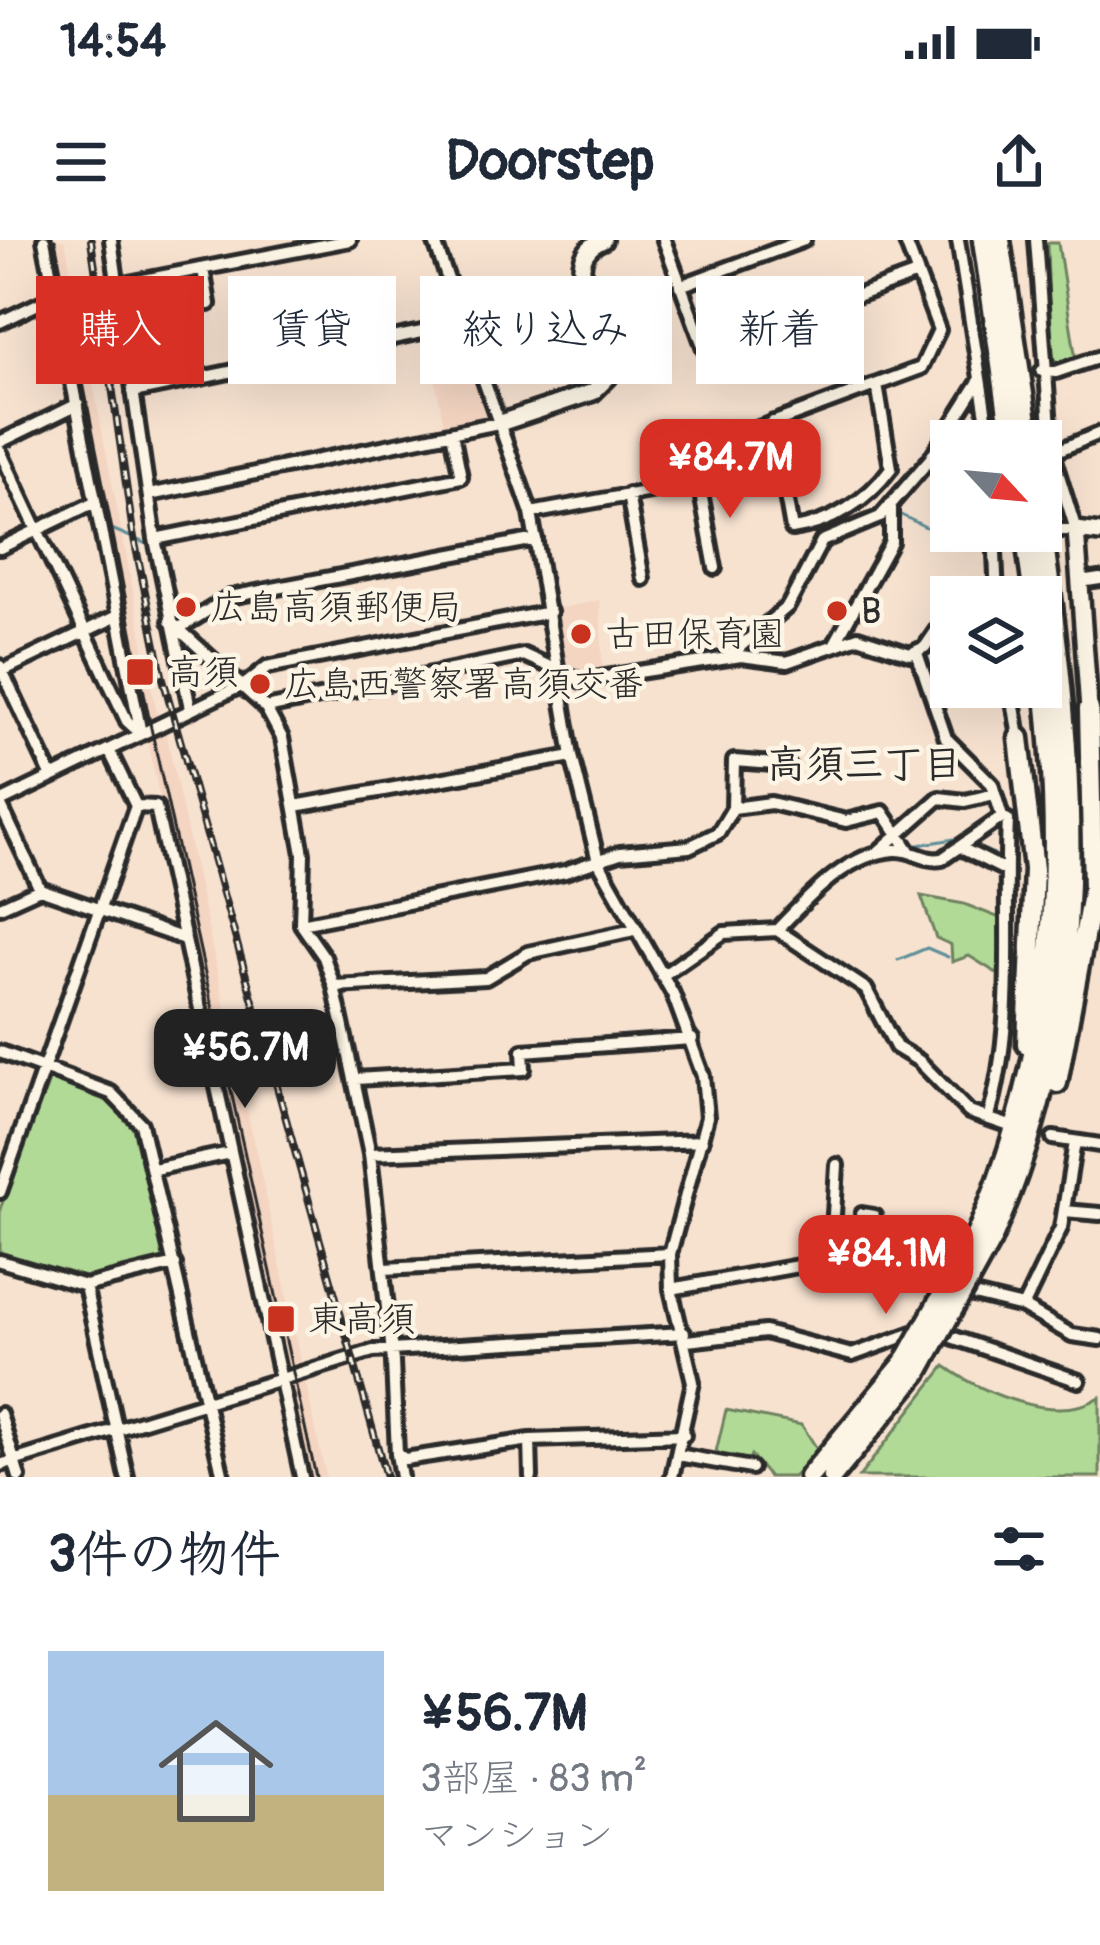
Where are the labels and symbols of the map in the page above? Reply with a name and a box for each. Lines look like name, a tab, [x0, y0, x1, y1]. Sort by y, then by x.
pin: ¥84.7M	[632, 419, 828, 521]
north arrow	[930, 420, 1062, 552]
place label: 広島高須郵便局	[210, 585, 462, 630]
place label: B	[861, 589, 881, 634]
marker: 広島高須郵便局	[173, 594, 199, 620]
marker: B	[824, 598, 850, 624]
place label: 古田保育園	[605, 612, 785, 657]
marker: 古田保育園	[568, 621, 594, 647]
place label: 高須	[167, 650, 239, 695]
marker: 高須	[124, 656, 156, 688]
place label: 広島西警察署高須交番	[284, 662, 644, 707]
marker: 広島西警察署高須交番	[247, 671, 273, 697]
district label: 高須三丁目	[766, 740, 962, 789]
pin: ¥56.7M	[147, 1009, 343, 1111]
pin: ¥84.1M	[788, 1215, 984, 1317]
place label: 東高須	[308, 1297, 416, 1342]
marker: 東高須	[265, 1303, 297, 1335]

